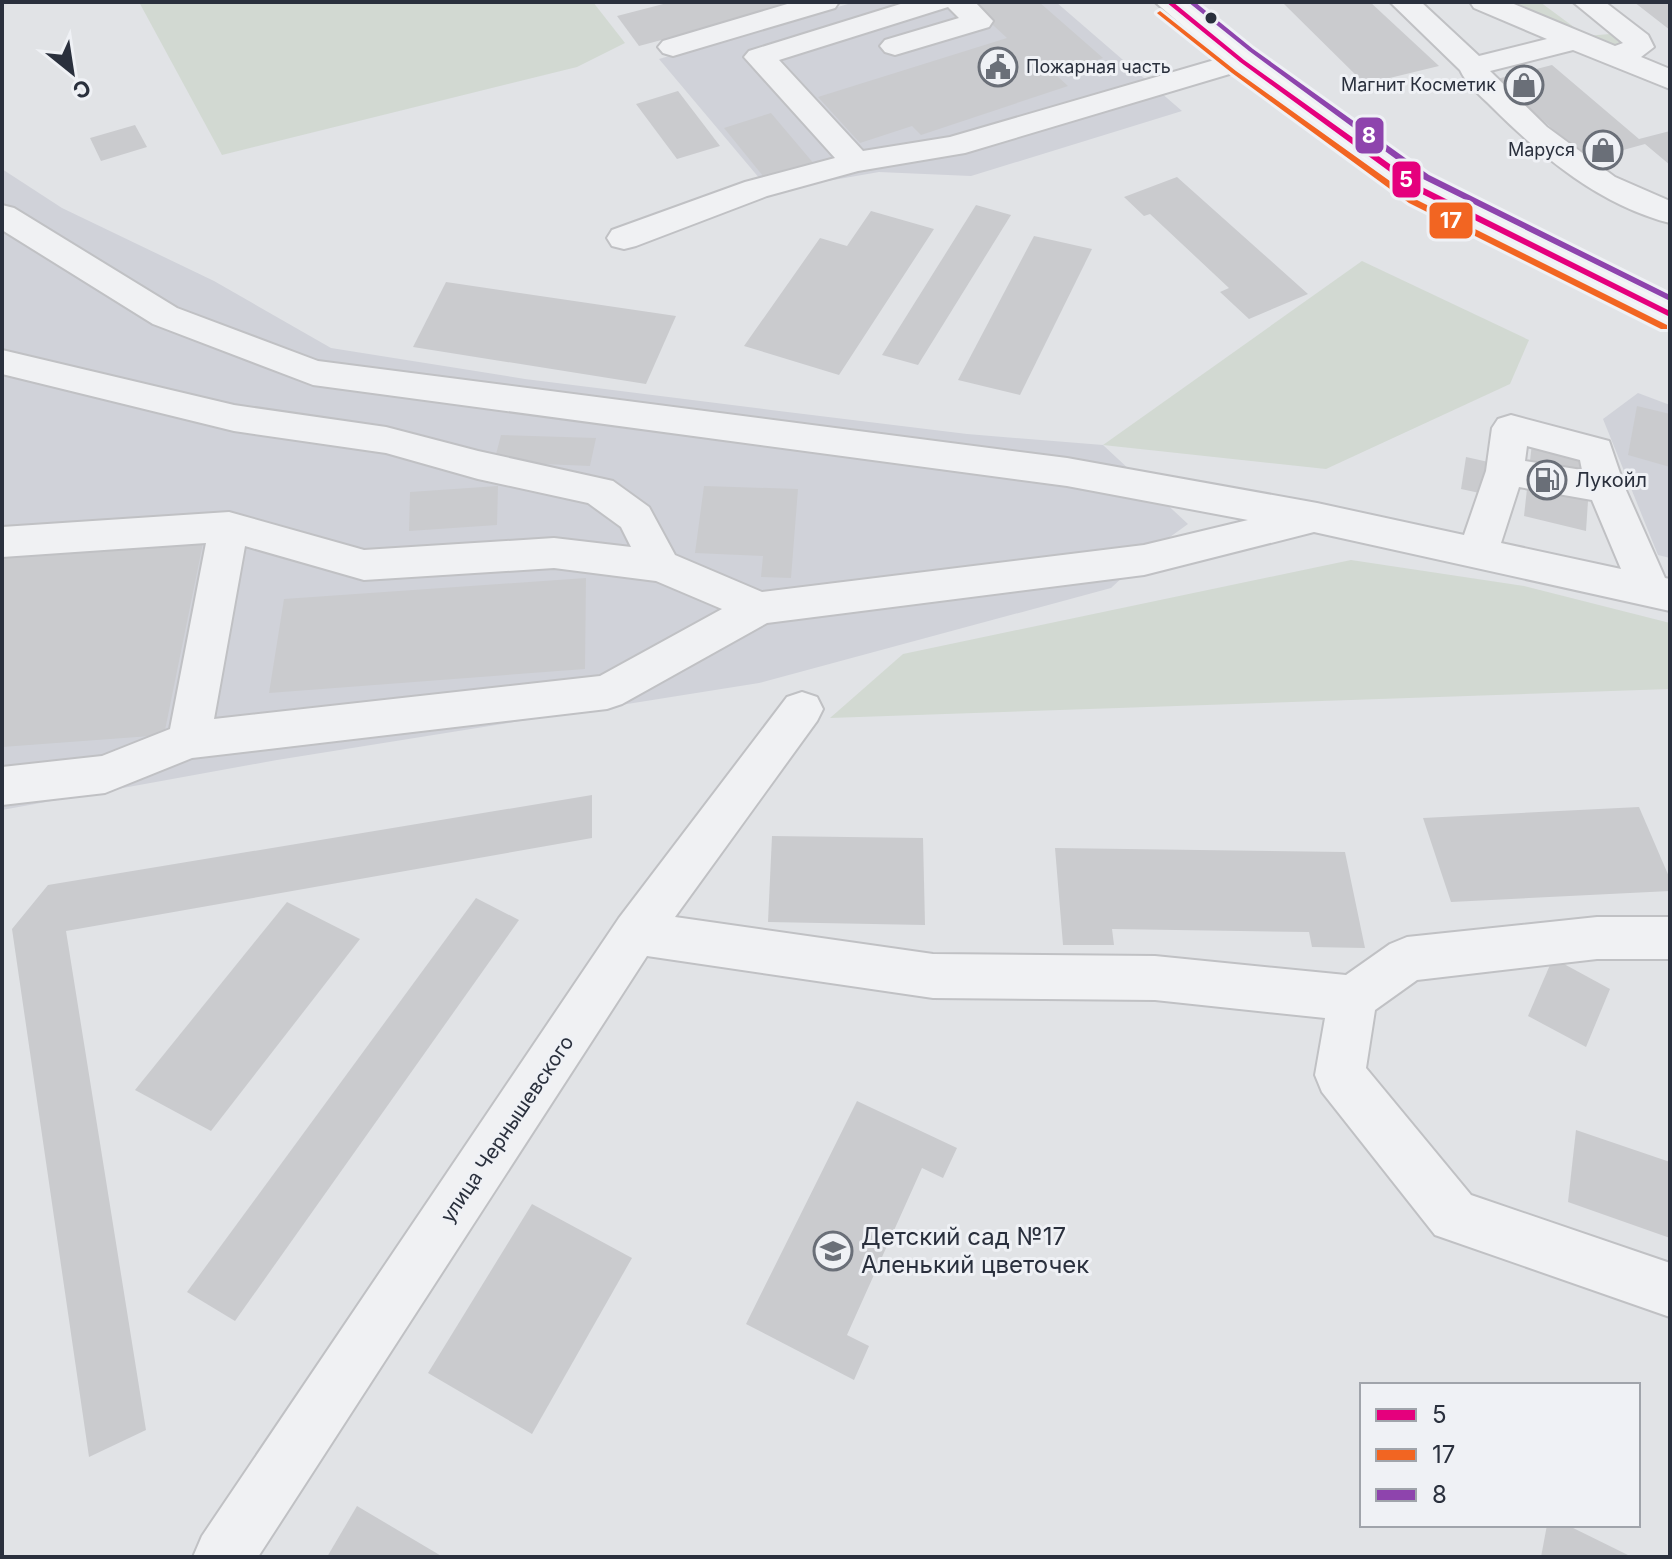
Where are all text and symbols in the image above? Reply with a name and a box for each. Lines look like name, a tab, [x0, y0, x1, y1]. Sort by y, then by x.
unlabelled marker	[1203, 10, 1219, 26]
north arrow	[32, 32, 112, 112]
public building icon: Пожарная часть	[977, 46, 1019, 88]
place label: Пожарная часть	[1026, 56, 1171, 77]
shop icon: Магнит Косметик	[1503, 64, 1545, 106]
text: С	[68, 74, 96, 105]
place label: Магнит Косметик	[1341, 74, 1496, 95]
line badge: 8	[1354, 116, 1385, 155]
text: 8	[1362, 122, 1376, 148]
shop icon: Маруся	[1582, 129, 1624, 171]
place label: Маруся	[1508, 139, 1575, 160]
line badge: 5	[1391, 160, 1422, 199]
text: 5	[1399, 166, 1413, 192]
line badge: 17	[1428, 201, 1474, 240]
text: 17	[1440, 207, 1462, 233]
fuel station icon: Лукойл	[1526, 459, 1568, 501]
place label: Лукойл	[1575, 468, 1647, 492]
street label: улица Чернышевского	[435, 1031, 579, 1227]
place label: Детский сад №17 Аленький цветочек	[861, 1222, 1089, 1279]
school or university icon: Детский сад №17 Аленький цветочек	[812, 1230, 854, 1272]
legend	[1360, 1383, 1640, 1527]
text: 5	[1432, 1400, 1447, 1429]
text: 17	[1432, 1440, 1455, 1469]
text: 8	[1432, 1480, 1447, 1509]

